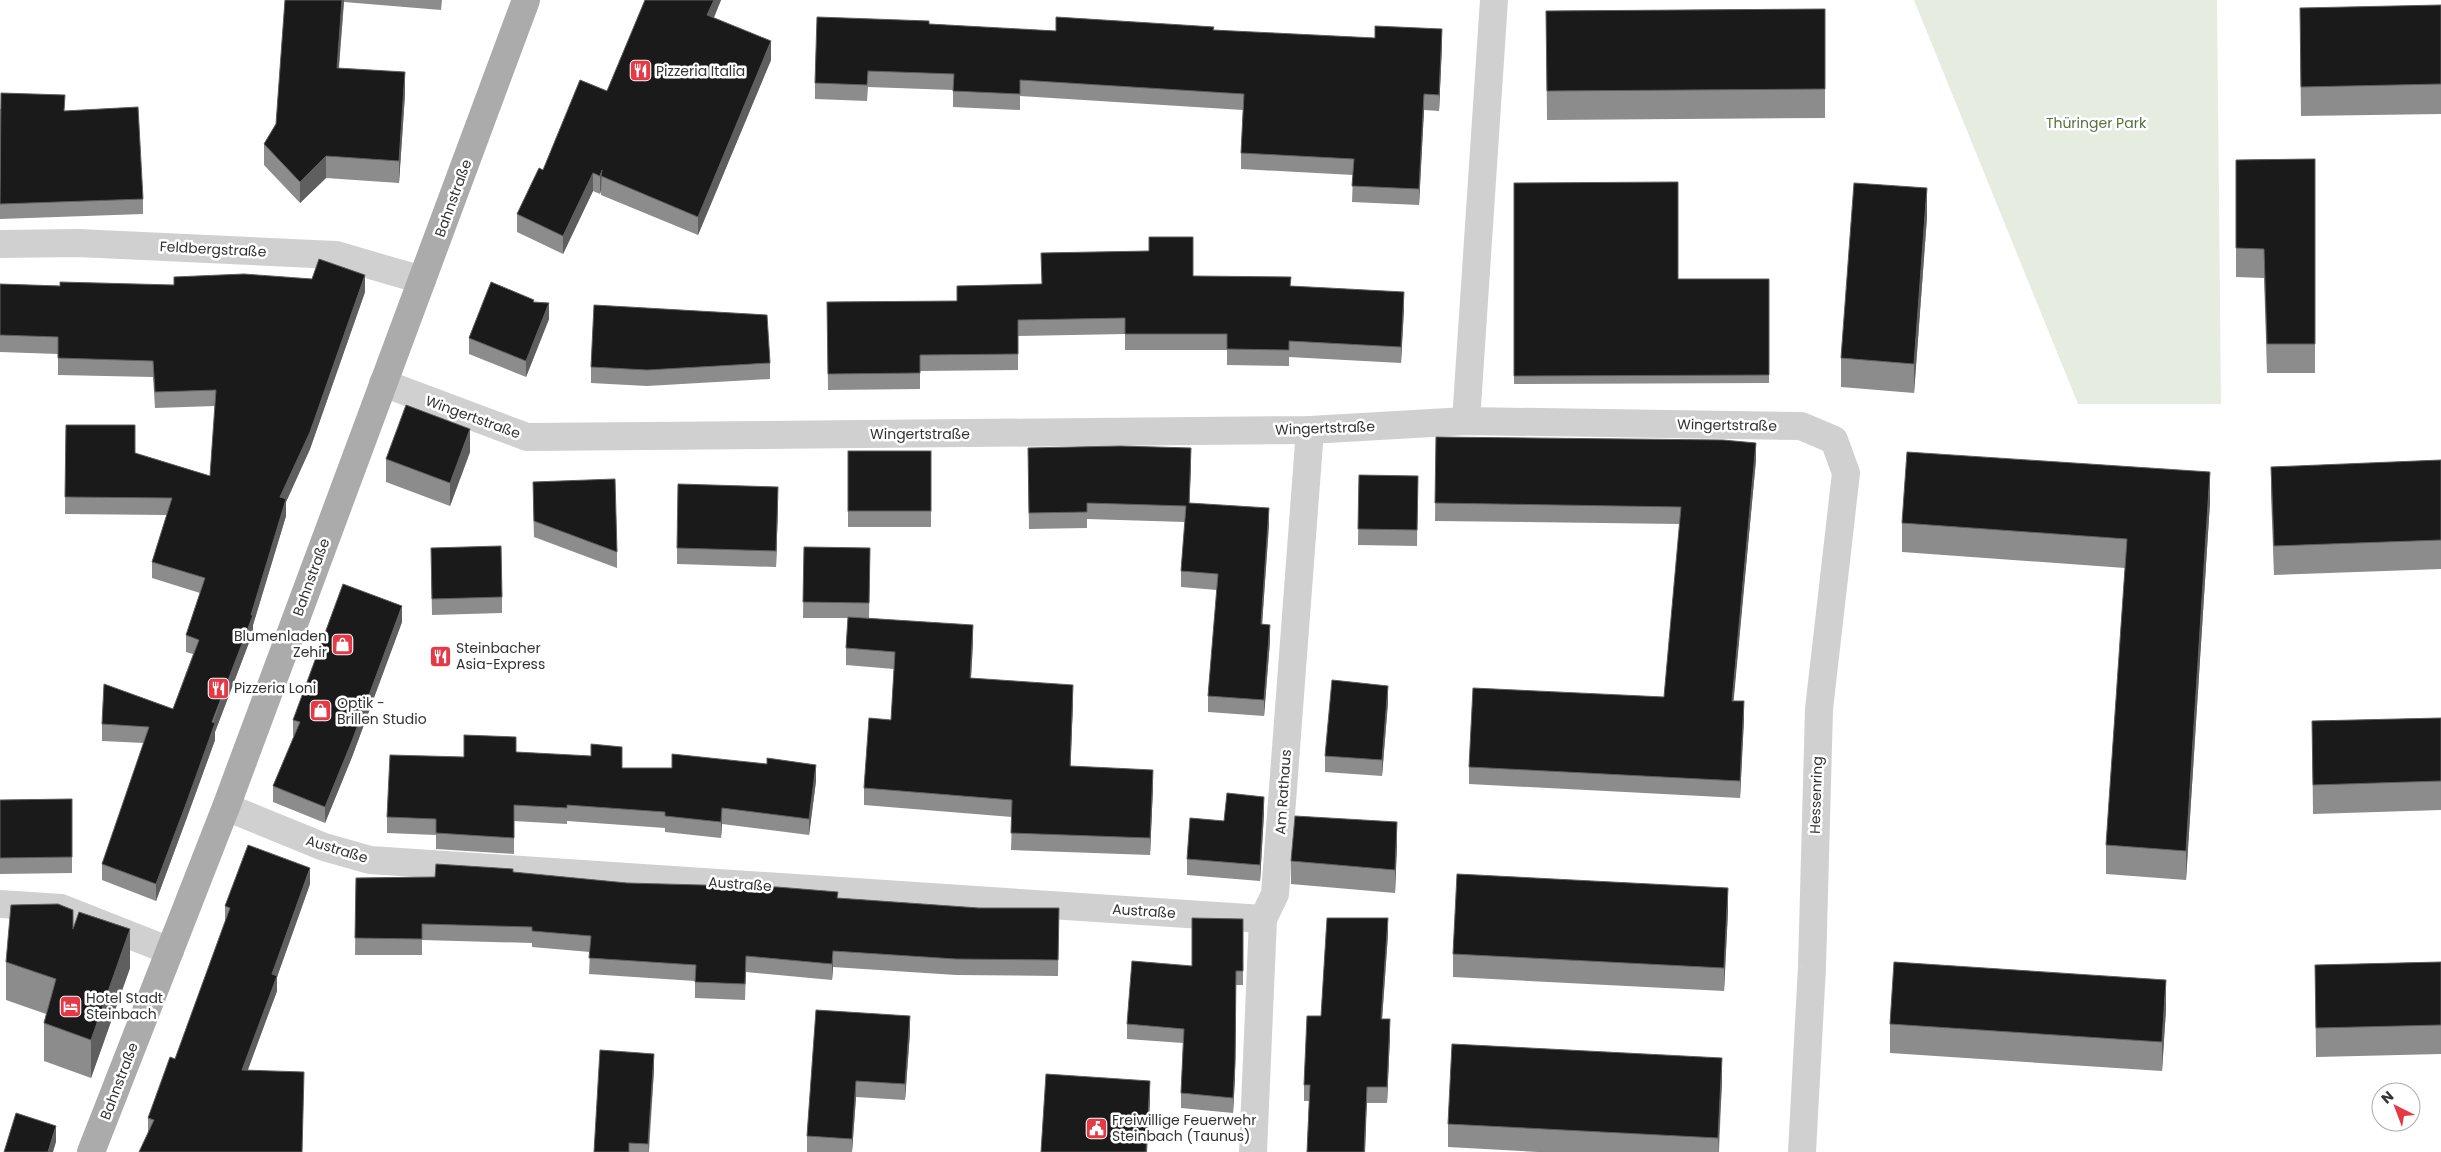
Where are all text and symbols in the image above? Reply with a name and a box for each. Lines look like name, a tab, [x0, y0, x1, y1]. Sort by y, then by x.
restaurant icon: Pizzeria Italia	[628, 59, 652, 83]
place label: Pizzeria Italia	[656, 61, 745, 81]
park label: Thüringer Park	[2046, 113, 2147, 133]
street label: Bahnstraße	[430, 156, 476, 240]
street label: Feldbergstraße	[159, 236, 267, 262]
street label: Wingertstraße	[423, 391, 524, 444]
street label: Wingertstraße	[1677, 414, 1777, 436]
street label: Wingertstraße	[1275, 416, 1376, 440]
street label: Wingertstraße	[870, 424, 970, 444]
street label: Bahnstraße	[288, 535, 334, 619]
place label: Blumenladen Zehir	[234, 626, 327, 662]
shop icon: Blumenladen Zehir	[331, 632, 355, 656]
place label: Steinbacher Asia-Express	[456, 638, 545, 674]
restaurant icon: Steinbacher Asia-Express	[428, 644, 452, 668]
restaurant icon: Pizzeria Loni	[206, 676, 230, 700]
place label: Pizzeria Loni	[234, 678, 316, 698]
place label: Optik - Brillen Studio	[337, 693, 427, 729]
shop icon: Optik - Brillen Studio	[309, 699, 333, 723]
street label: Am Rathaus	[1270, 749, 1296, 835]
street label: Hessenring	[1805, 756, 1827, 834]
street label: Austraße	[304, 830, 371, 868]
street label: Austraße	[708, 872, 773, 896]
street label: Austraße	[1112, 899, 1177, 923]
place label: Hotel Stadt Steinbach	[86, 988, 163, 1024]
hotel icon: Hotel Stadt Steinbach	[58, 994, 82, 1018]
street label: Bahnstraße	[95, 1039, 143, 1123]
north arrow	[2371, 1082, 2421, 1132]
text: N	[2377, 1086, 2398, 1108]
place label: Freiwillige Feuerwehr Steinbach (Taunus)	[1112, 1110, 1256, 1146]
public building icon: Freiwillige Feuerwehr Steinbach (Taunus)	[1084, 1116, 1108, 1140]

